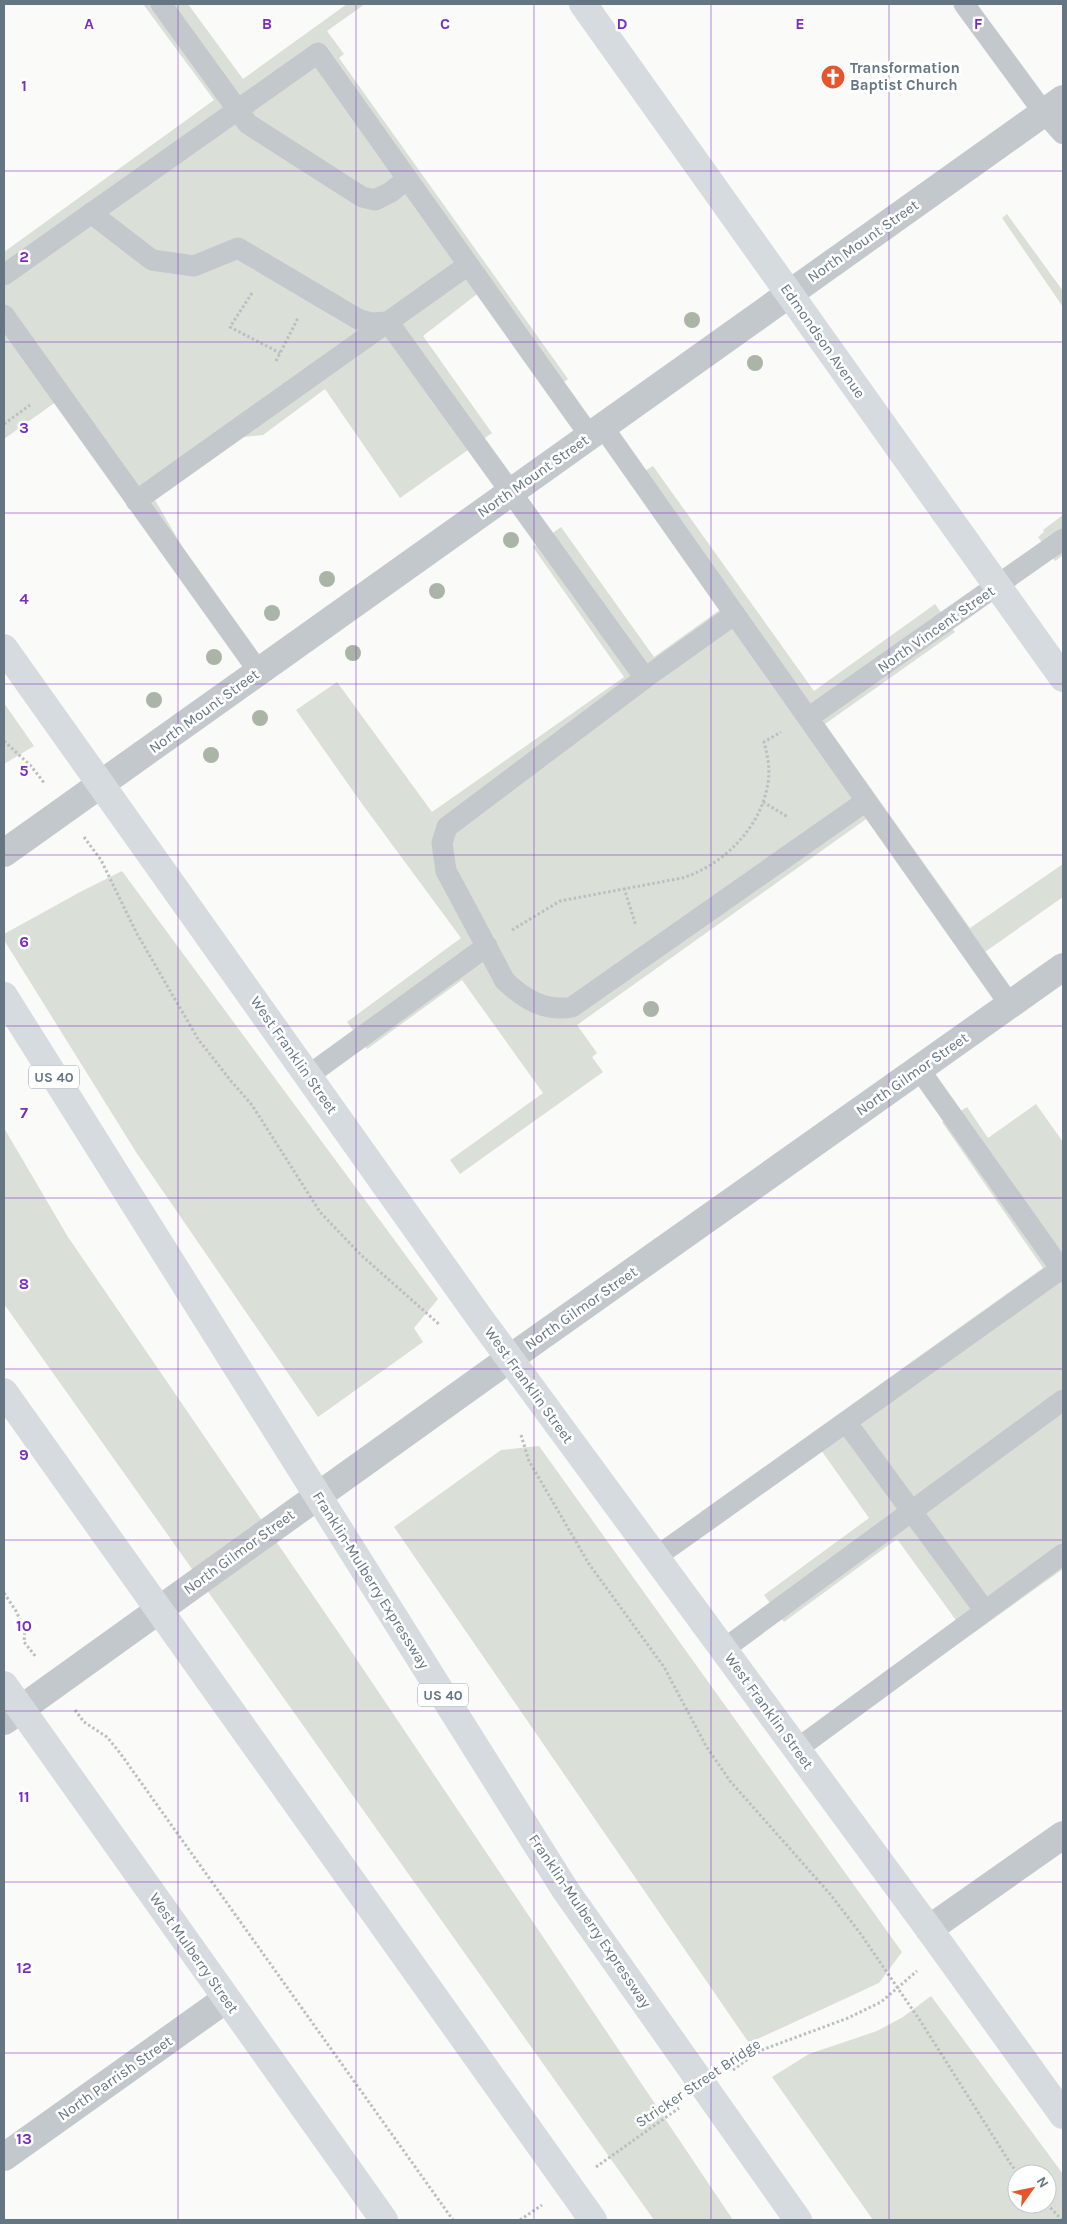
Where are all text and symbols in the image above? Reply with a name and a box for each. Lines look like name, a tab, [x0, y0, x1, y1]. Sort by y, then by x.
text: A	[84, 14, 94, 33]
text: B	[262, 14, 272, 33]
text: C	[440, 14, 450, 33]
text: D	[617, 14, 628, 33]
text: E	[795, 14, 805, 33]
text: F	[974, 14, 983, 33]
place label: Transformation Baptist Church	[850, 59, 960, 94]
church icon: Transformation Baptist Church	[820, 64, 846, 90]
text: 1	[21, 76, 27, 95]
street label: North Mount Street	[804, 196, 922, 286]
text: 2	[19, 247, 29, 266]
street label: Edmondson Avenue	[777, 280, 869, 402]
text: 3	[19, 418, 29, 437]
street label: North Mount Street	[474, 431, 592, 521]
street label: North Vincent Street	[874, 582, 998, 676]
text: 4	[19, 589, 29, 608]
street label: North Mount Street	[145, 665, 263, 757]
text: 5	[19, 761, 29, 780]
text: 6	[19, 932, 29, 951]
street label: West Franklin Street	[247, 993, 342, 1117]
street label: North Gilmor Street	[852, 1028, 972, 1119]
road number: US 40	[29, 1066, 79, 1088]
text: 7	[20, 1103, 28, 1122]
street label: North Gilmor Street	[521, 1262, 641, 1353]
text: 8	[19, 1274, 29, 1293]
street label: West Franklin Street	[481, 1323, 577, 1447]
text: 9	[19, 1445, 29, 1464]
street label: Franklin-Mulberry Expressway	[309, 1488, 433, 1672]
street label: North Gilmor Street	[180, 1505, 298, 1598]
text: 10	[16, 1616, 32, 1635]
street label: West Franklin Street	[721, 1649, 817, 1773]
road number: US 40	[418, 1684, 468, 1706]
text: 11	[18, 1787, 30, 1806]
street label: Franklin-Mulberry Expressway	[525, 1831, 655, 2011]
street label: West Mulberry Street	[146, 1889, 243, 2017]
text: 12	[16, 1958, 32, 1977]
street label: North Parrish Street	[54, 2032, 176, 2124]
street label: Stricker Street Bridge	[632, 2035, 764, 2131]
text: 13	[16, 2129, 32, 2148]
north arrow	[1007, 2164, 1057, 2214]
text: N	[1033, 2173, 1052, 2191]

